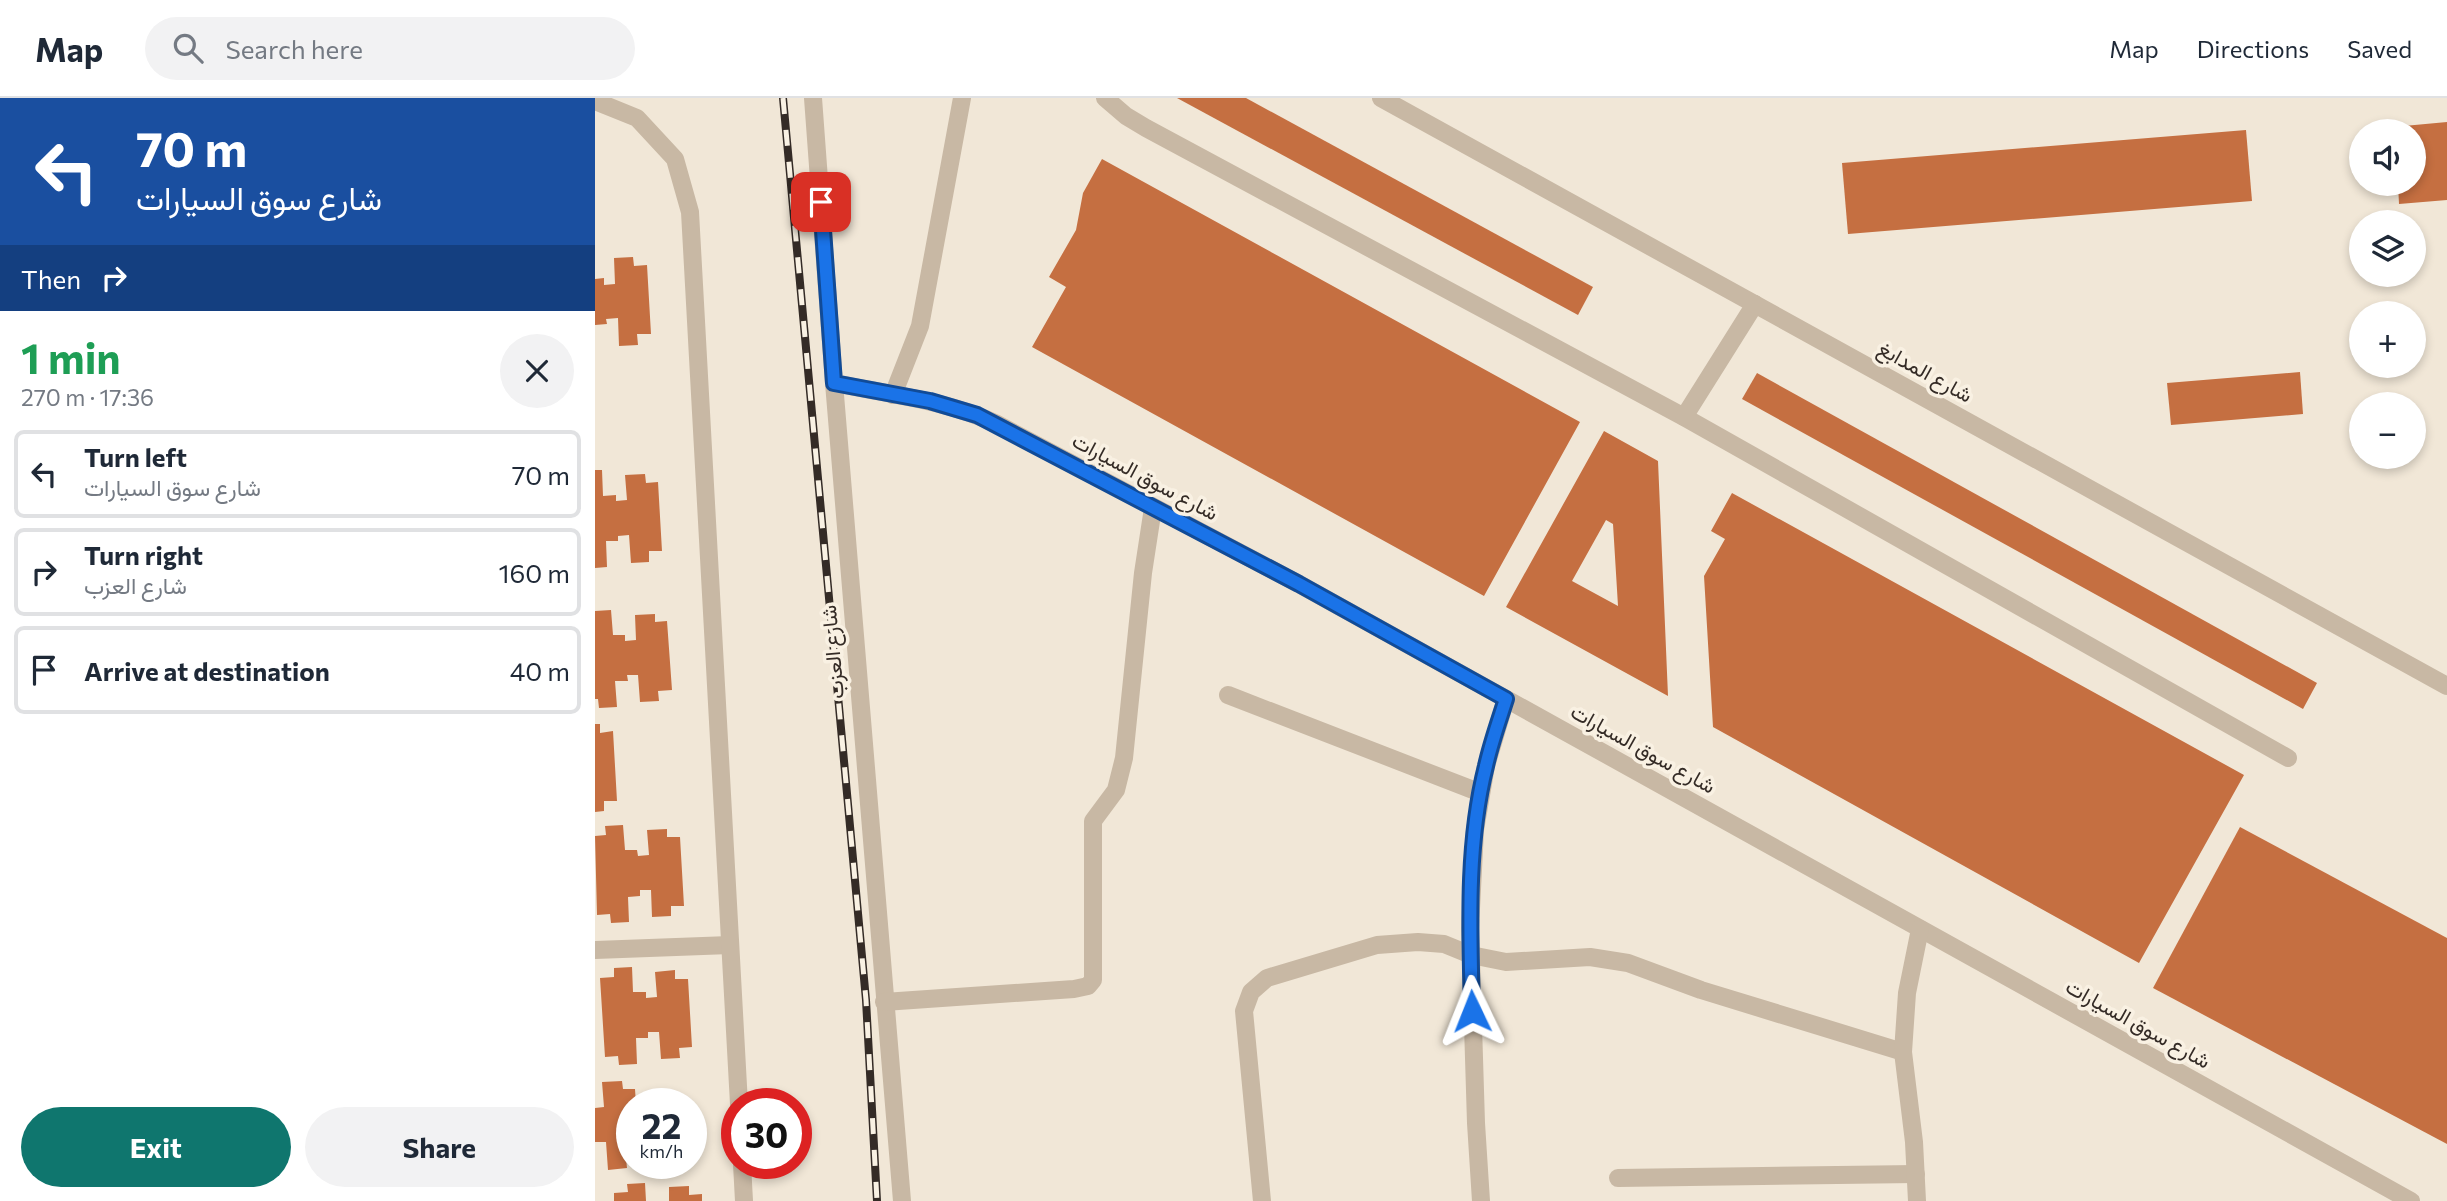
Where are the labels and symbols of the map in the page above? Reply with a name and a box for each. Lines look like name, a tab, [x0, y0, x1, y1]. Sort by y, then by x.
pin	[791, 172, 851, 232]
street label: شارع المدابغ	[1873, 335, 1977, 409]
street label: شارع سوق السيارات	[1067, 427, 1223, 527]
street label: شارع العزب	[815, 604, 851, 700]
street label: شارع سوق السيارات	[1566, 698, 1720, 800]
street label: شارع سوق السيارات	[2061, 973, 2215, 1075]
position arrow	[1435, 974, 1509, 1048]
speed limit sign: 30	[721, 1088, 812, 1179]

